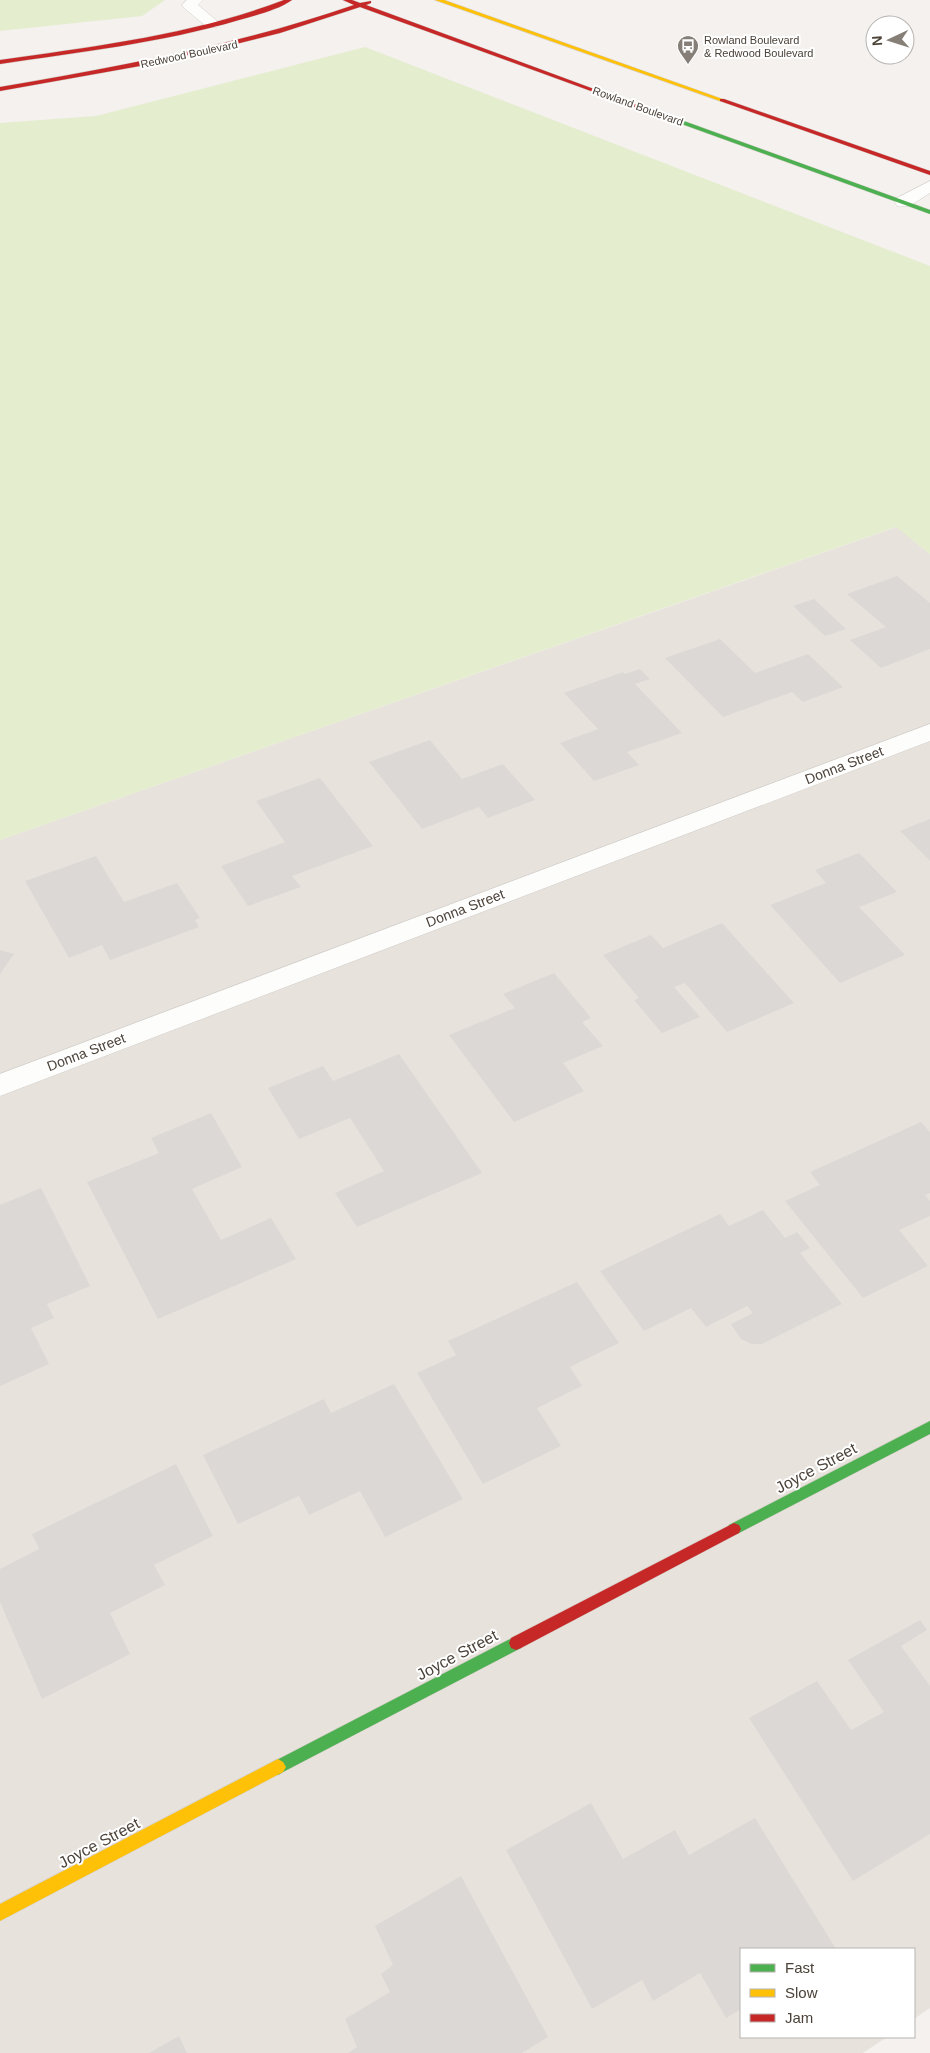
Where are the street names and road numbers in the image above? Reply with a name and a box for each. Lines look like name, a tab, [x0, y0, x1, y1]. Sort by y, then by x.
street label: Redwood Boulevard	[139, 38, 239, 70]
street label: Rowland Boulevard	[591, 84, 685, 128]
street label: Donna Street	[803, 743, 885, 787]
street label: Donna Street	[424, 886, 506, 930]
street label: Donna Street	[45, 1030, 127, 1074]
street label: Joyce Street	[773, 1439, 860, 1496]
street label: Joyce Street	[414, 1626, 501, 1683]
street label: Joyce Street	[56, 1814, 143, 1871]

